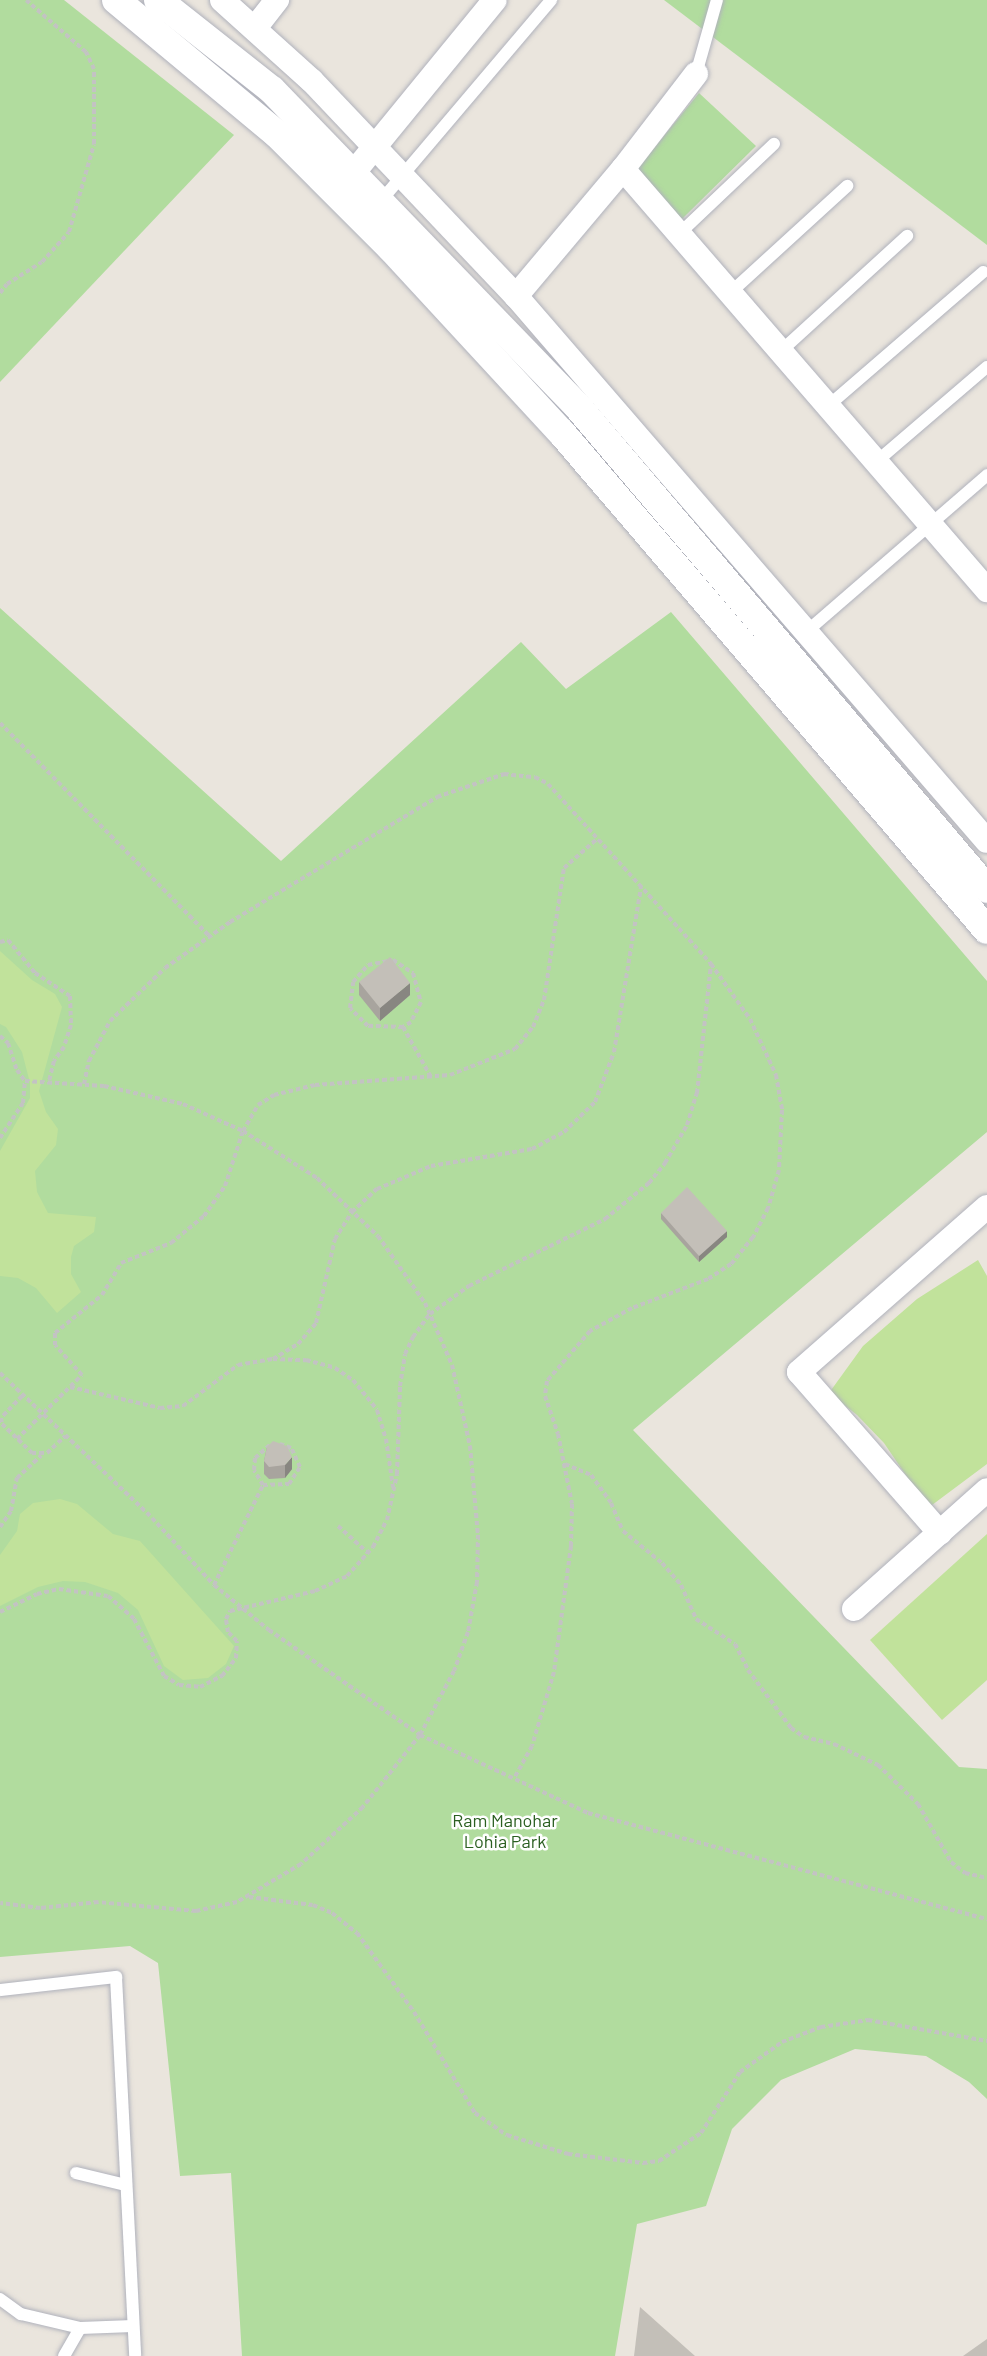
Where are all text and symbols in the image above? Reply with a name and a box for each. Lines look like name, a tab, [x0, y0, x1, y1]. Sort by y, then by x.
park label: Ram Manohar Lohia Park	[452, 1810, 558, 1852]

